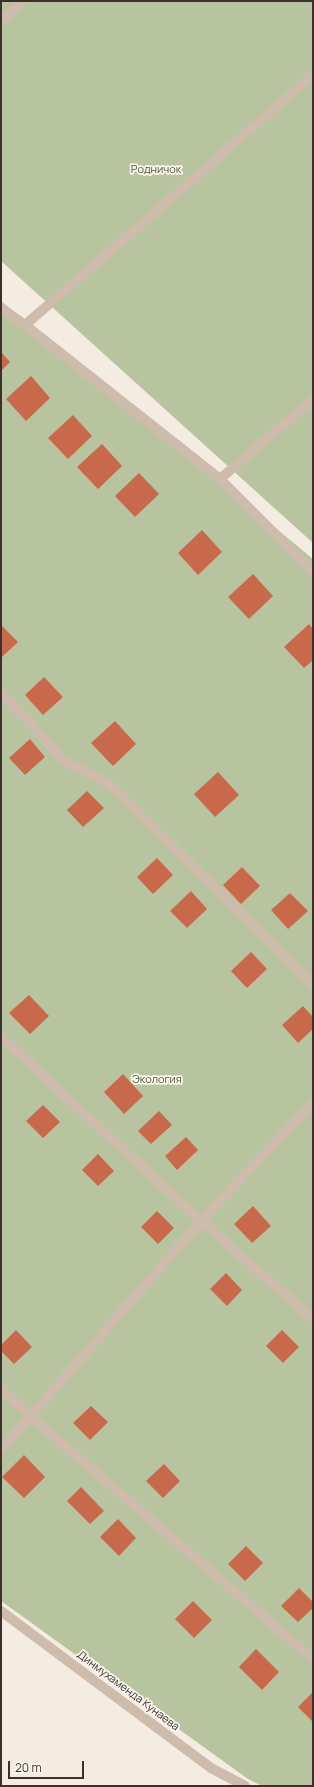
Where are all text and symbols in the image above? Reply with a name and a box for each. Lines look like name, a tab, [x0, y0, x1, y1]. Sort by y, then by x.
park label: Родничок	[131, 163, 181, 177]
park label: Экология	[132, 1073, 182, 1087]
street label: Динмухаменда Кунаева	[74, 1648, 182, 1734]
scale bar	[10, 1753, 86, 1779]
text: 20 m	[15, 1759, 42, 1776]

